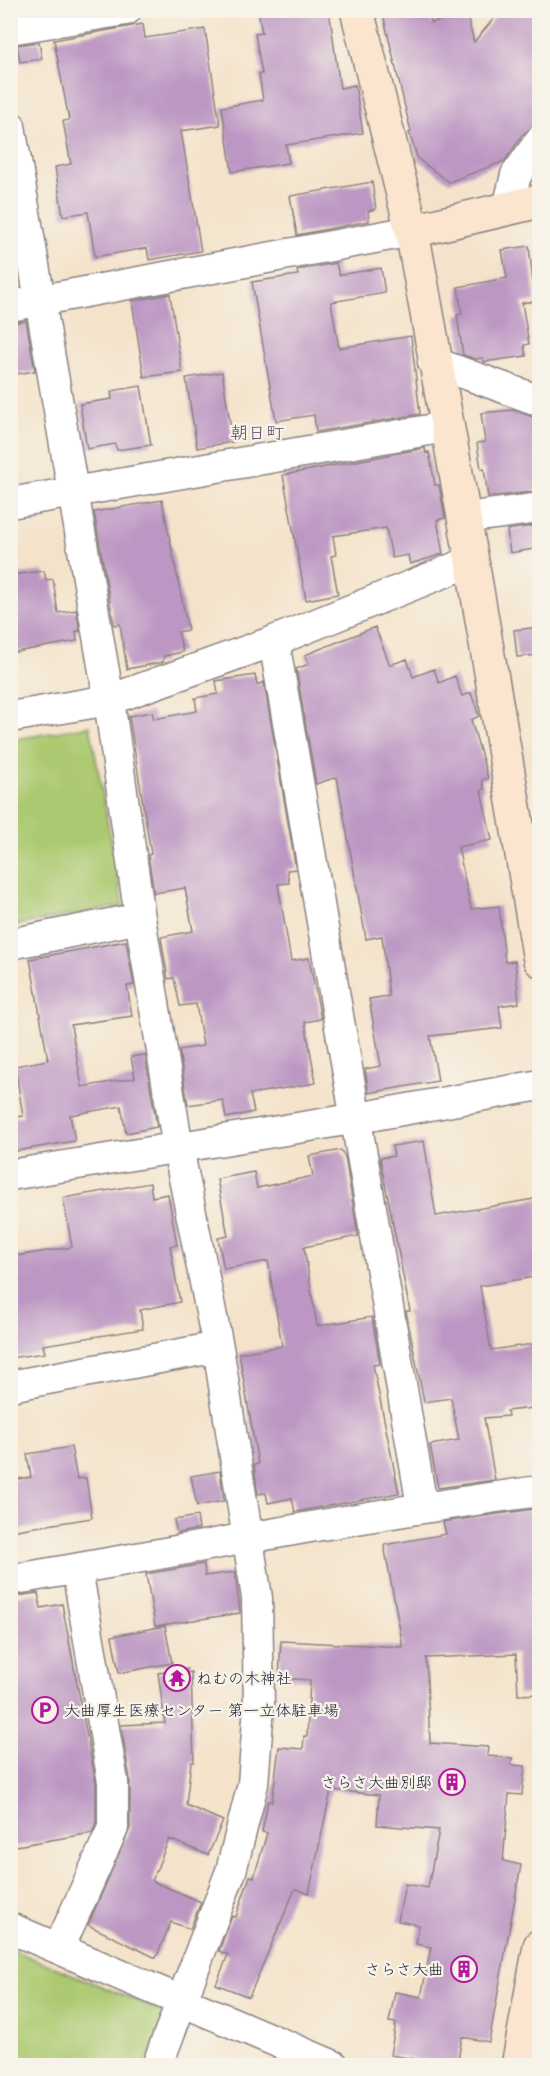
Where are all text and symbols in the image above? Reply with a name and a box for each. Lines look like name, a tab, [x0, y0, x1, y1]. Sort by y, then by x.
district label: 朝日町	[230, 421, 284, 444]
temple icon: ねむの木神社	[162, 1663, 192, 1693]
place label: ねむの木神社	[196, 1668, 292, 1688]
parking icon: 大曲厚生医療センター 第一立体駐車場	[30, 1695, 60, 1725]
place label: 大曲厚生医療センター 第一立体駐車場	[64, 1700, 339, 1720]
building icon: さらさ大曲別邸	[437, 1767, 467, 1797]
place label: さらさ大曲別邸	[321, 1772, 432, 1792]
building icon: さらさ大曲	[449, 1954, 479, 1984]
place label: さらさ大曲	[365, 1959, 444, 1979]

